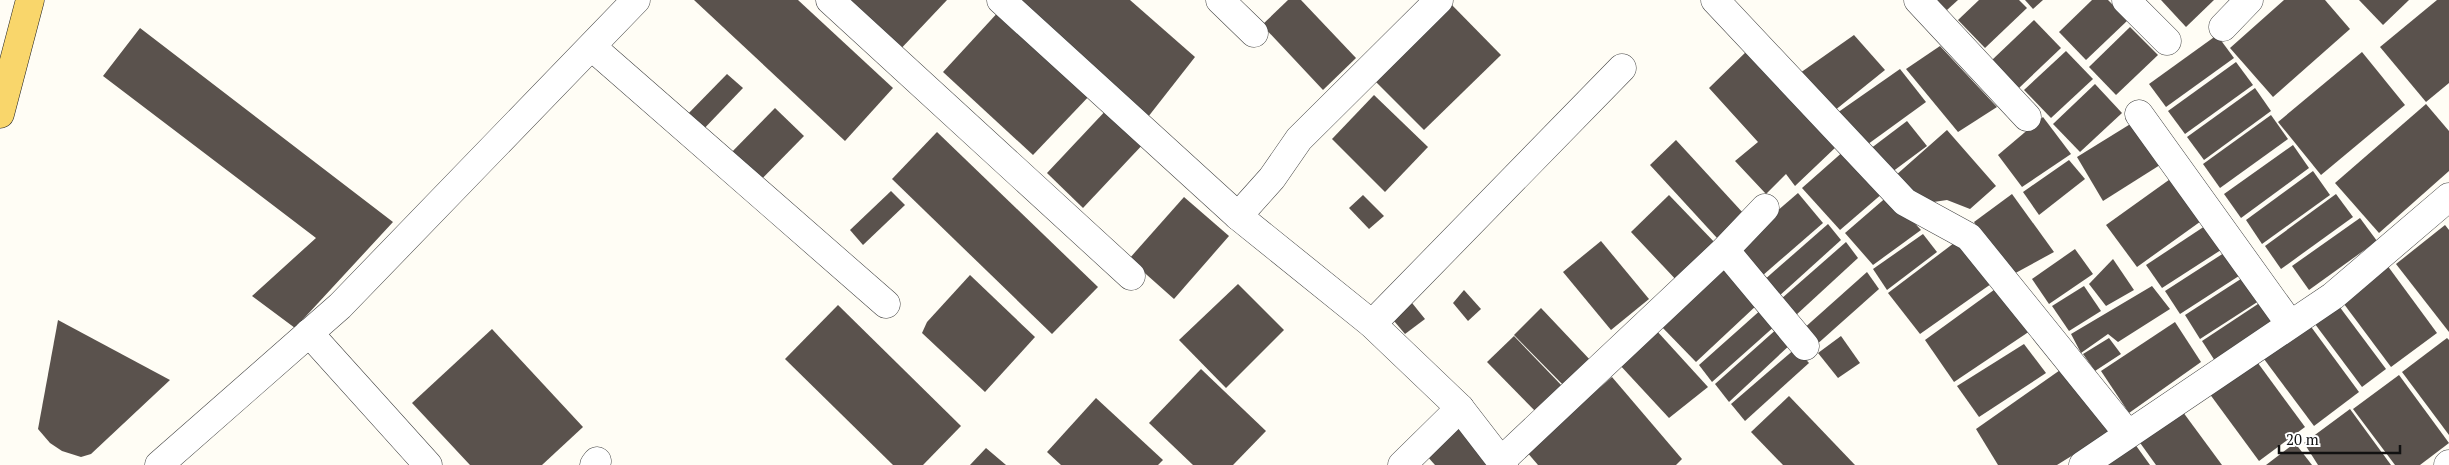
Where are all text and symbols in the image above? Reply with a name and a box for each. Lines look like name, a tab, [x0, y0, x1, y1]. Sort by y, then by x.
scale bar	[2279, 422, 2400, 454]
text: 20 m	[2286, 429, 2319, 449]

